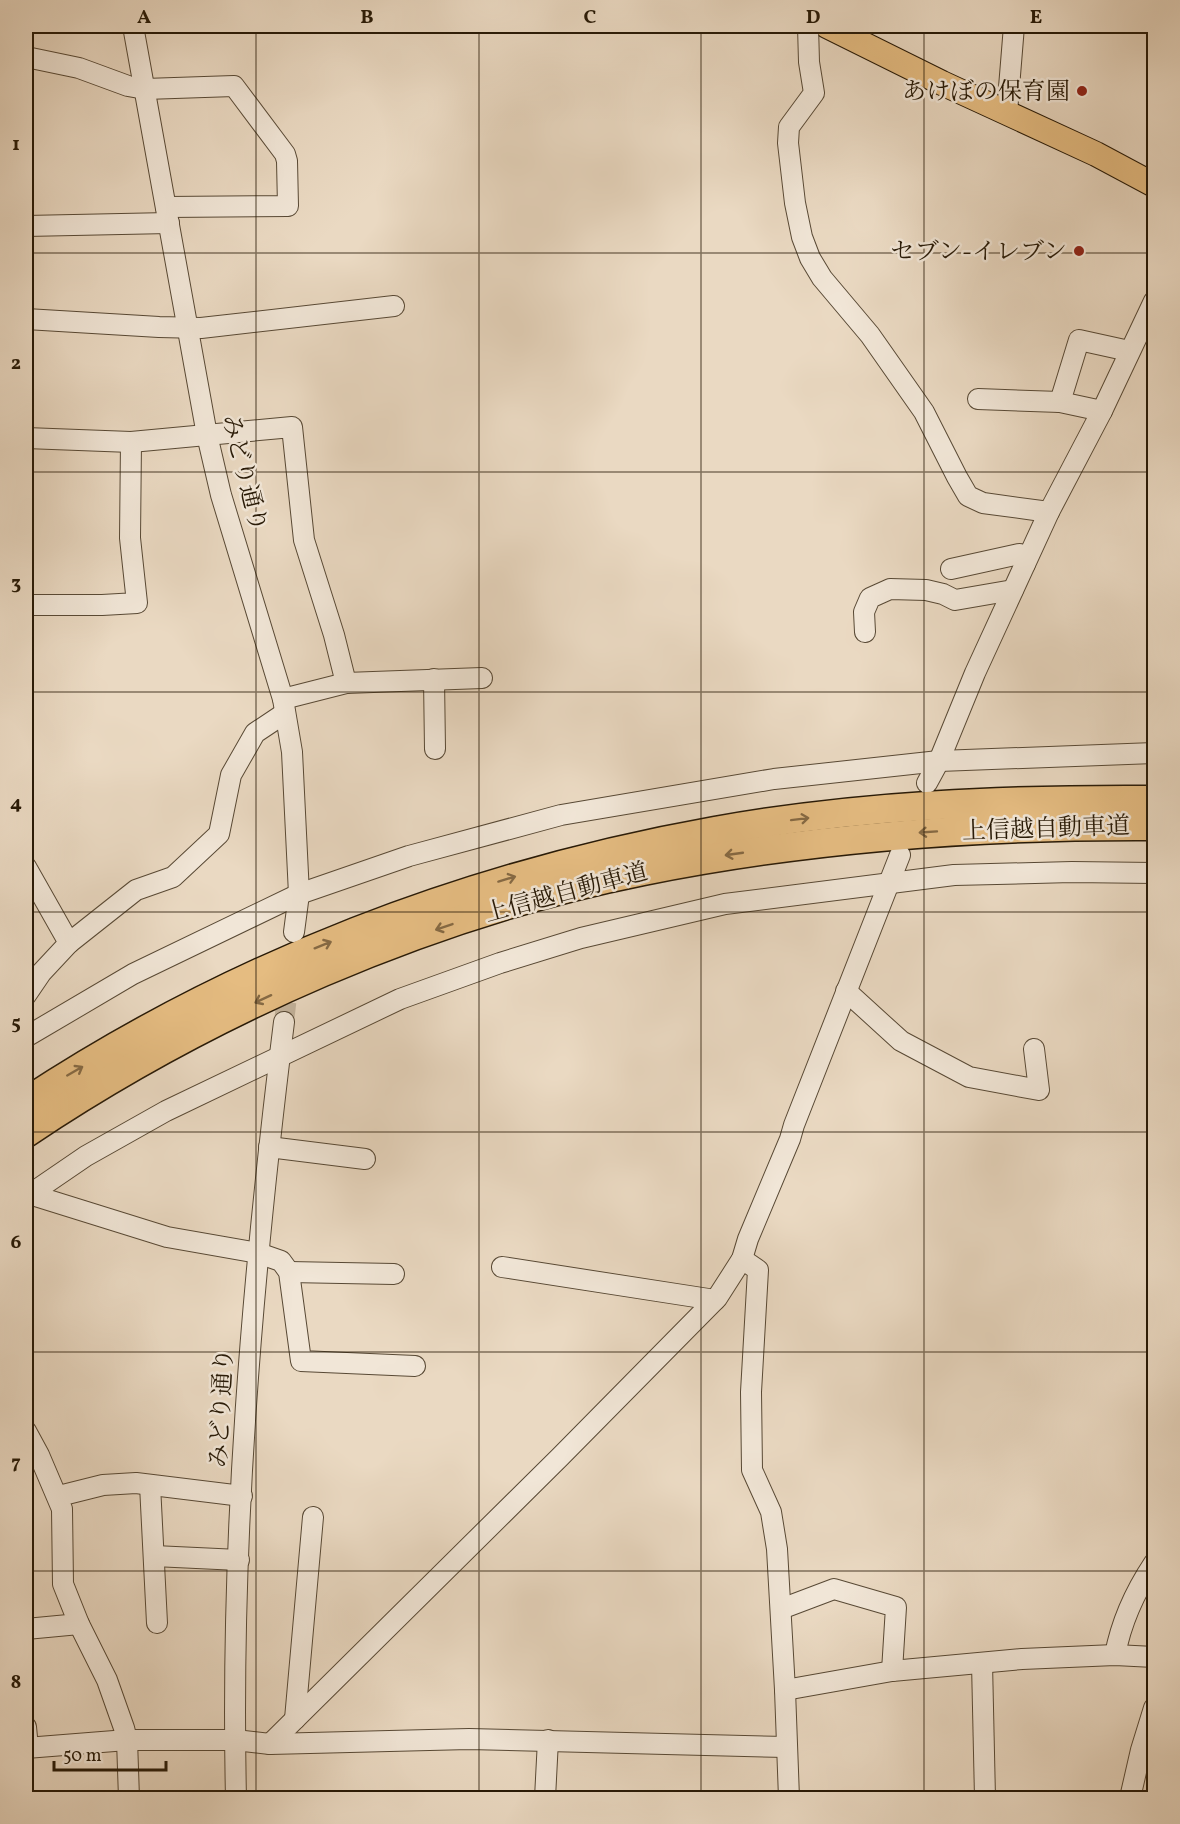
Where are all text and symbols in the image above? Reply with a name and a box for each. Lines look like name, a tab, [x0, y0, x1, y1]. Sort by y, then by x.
text: A	[137, 4, 151, 32]
text: B	[360, 4, 374, 32]
text: C	[584, 4, 597, 32]
text: D	[806, 4, 820, 32]
text: E	[1030, 4, 1042, 32]
place label: あけぼの保育園	[902, 76, 1070, 110]
marker: あけぼの保育園	[1075, 84, 1089, 98]
text: 1	[12, 131, 20, 159]
place label: セブン-イレブン	[891, 236, 1067, 270]
marker: セブン-イレブン	[1072, 244, 1086, 258]
text: 2	[11, 350, 21, 378]
street label: みどり通り	[212, 411, 274, 536]
text: 3	[11, 570, 21, 598]
text: 4	[10, 790, 22, 818]
street label: 上信越自動車道	[962, 810, 1131, 850]
one-way arrow	[790, 813, 810, 824]
one-way arrow	[919, 827, 939, 838]
one-way arrow	[725, 849, 745, 860]
street label: 上信越自動車道	[481, 856, 652, 932]
one-way arrow	[497, 873, 516, 884]
one-way arrow	[435, 922, 454, 933]
one-way arrow	[313, 939, 332, 950]
one-way arrow	[254, 994, 272, 1005]
text: 5	[11, 1010, 21, 1038]
one-way arrow	[66, 1064, 83, 1076]
text: 6	[11, 1229, 22, 1257]
street label: みどり通り	[203, 1347, 243, 1469]
text: 7	[11, 1449, 21, 1477]
text: 8	[11, 1669, 21, 1697]
scale bar	[54, 1734, 166, 1772]
text: 50 m	[63, 1744, 102, 1769]

